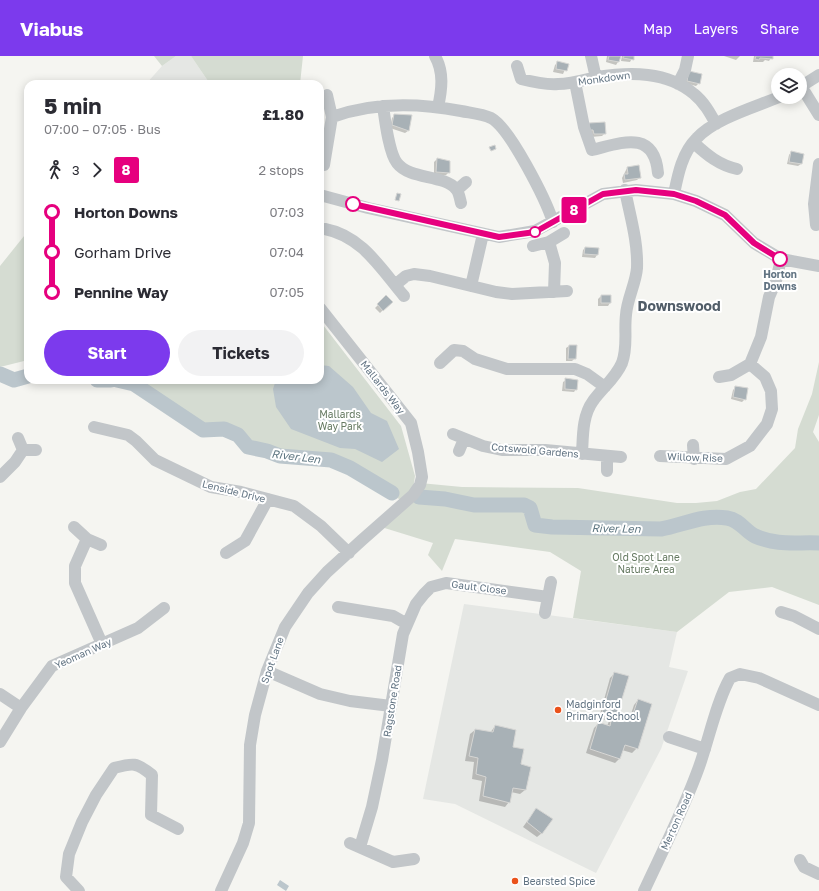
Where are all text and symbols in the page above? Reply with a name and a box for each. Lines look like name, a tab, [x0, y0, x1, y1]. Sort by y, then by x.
text: Viabus	[20, 17, 83, 40]
text: Map	[643, 20, 672, 37]
text: Layers	[694, 20, 738, 37]
text: Share	[760, 20, 799, 37]
street label: Monkdown	[577, 68, 631, 88]
map controls	[771, 68, 807, 104]
button: layers	[771, 68, 807, 104]
text: 5 min	[44, 92, 102, 119]
text: £1.80	[262, 105, 304, 123]
text: 07:00 – 07:05 · Bus	[44, 121, 161, 137]
icon: walk	[44, 159, 66, 181]
icon: forward	[86, 159, 108, 181]
text: 8	[122, 161, 131, 178]
text: 3	[72, 162, 80, 178]
text: 2 stops	[258, 162, 304, 178]
unlabelled marker	[345, 196, 361, 212]
line badge: 8	[561, 197, 587, 223]
text: 8	[570, 201, 578, 218]
text: Horton Downs	[74, 203, 178, 221]
text: 07:03	[269, 204, 304, 220]
unlabelled marker	[529, 226, 541, 238]
text: Gorham Drive	[74, 243, 171, 261]
text: 07:04	[269, 244, 304, 260]
marker: Horton Downs	[772, 251, 788, 267]
place label: Horton Downs	[763, 268, 797, 292]
text: Pennine Way	[74, 283, 168, 301]
text: 07:05	[270, 284, 304, 300]
district label: Downswood	[637, 297, 721, 314]
button: Start	[44, 330, 170, 376]
button: Tickets	[178, 330, 304, 376]
street label: Mallards Way	[358, 358, 408, 416]
park label: Mallards Way Park	[318, 408, 363, 432]
street label: Cotswold Gardens	[491, 440, 579, 460]
water label: River Len	[271, 447, 322, 466]
street label: Willow Rise	[667, 450, 723, 464]
street label: Lenside Drive	[201, 477, 267, 505]
water label: River Len	[591, 521, 642, 535]
park label: Old Spot Lane Nature Area	[612, 551, 680, 575]
street label: Gault Close	[451, 578, 507, 596]
street label: Yeoman Way	[53, 635, 114, 671]
street label: Spot Lane	[258, 635, 286, 685]
street label: Ragstone Road	[380, 664, 404, 738]
place label: Madginford Primary School	[566, 698, 639, 722]
marker: Madginford Primary School	[553, 705, 563, 715]
street label: Merton Road	[658, 790, 694, 852]
place label: Bearsted Spice	[523, 875, 595, 887]
marker: Bearsted Spice	[510, 876, 520, 886]

